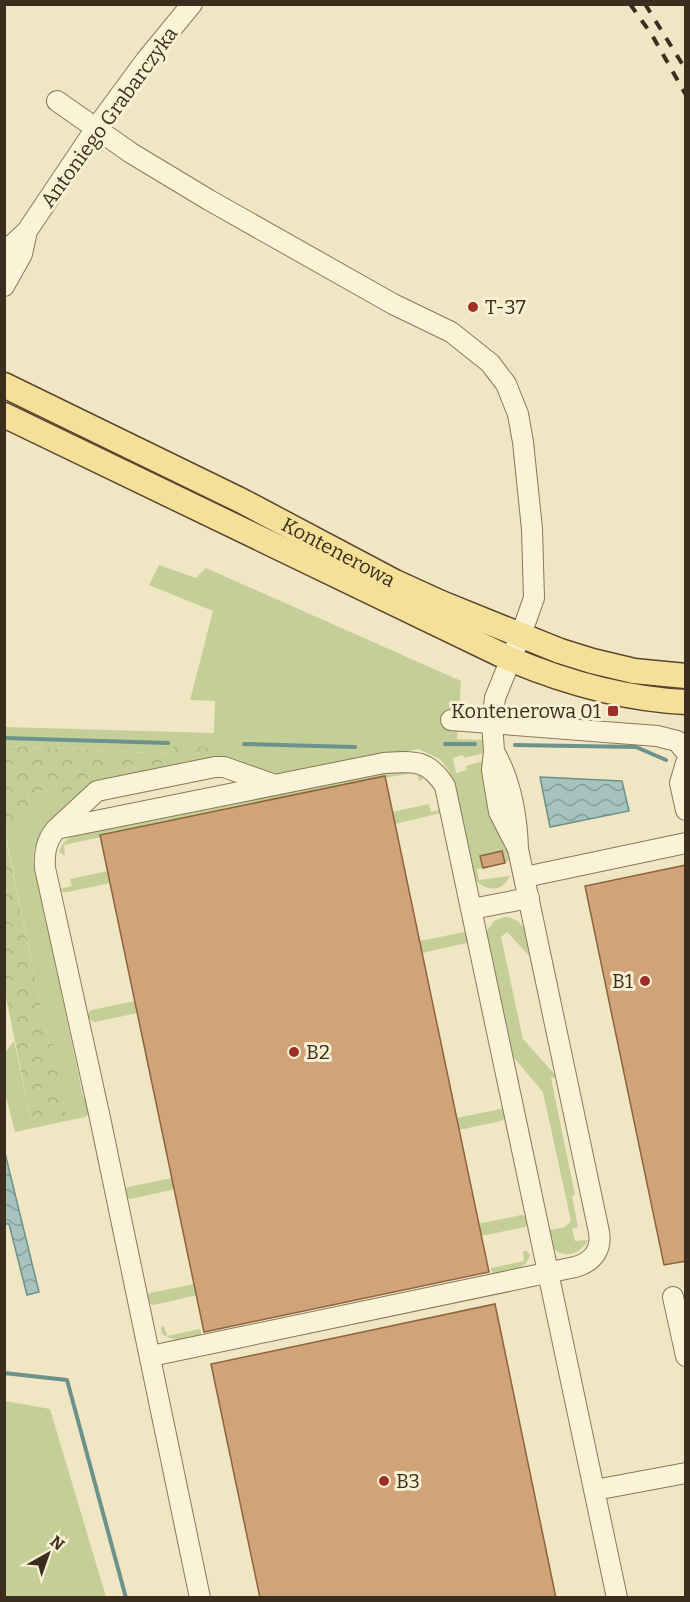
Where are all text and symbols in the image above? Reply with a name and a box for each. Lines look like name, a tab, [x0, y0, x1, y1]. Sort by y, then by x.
street label: Antoniego Grabarczyka	[35, 22, 183, 212]
place label: T-37	[485, 295, 526, 319]
marker: T-37	[466, 300, 480, 314]
street label: Kontenerowa	[278, 512, 399, 592]
place label: Kontenerowa 01	[451, 699, 601, 723]
marker: Kontenerowa 01	[606, 704, 620, 718]
place label: B1	[612, 969, 633, 993]
marker: B1	[638, 974, 652, 988]
place label: B2	[306, 1040, 330, 1064]
marker: B2	[287, 1045, 301, 1059]
place label: B3	[396, 1469, 420, 1493]
marker: B3	[377, 1474, 391, 1488]
north arrow	[18, 1524, 78, 1584]
text: N	[46, 1532, 68, 1554]

